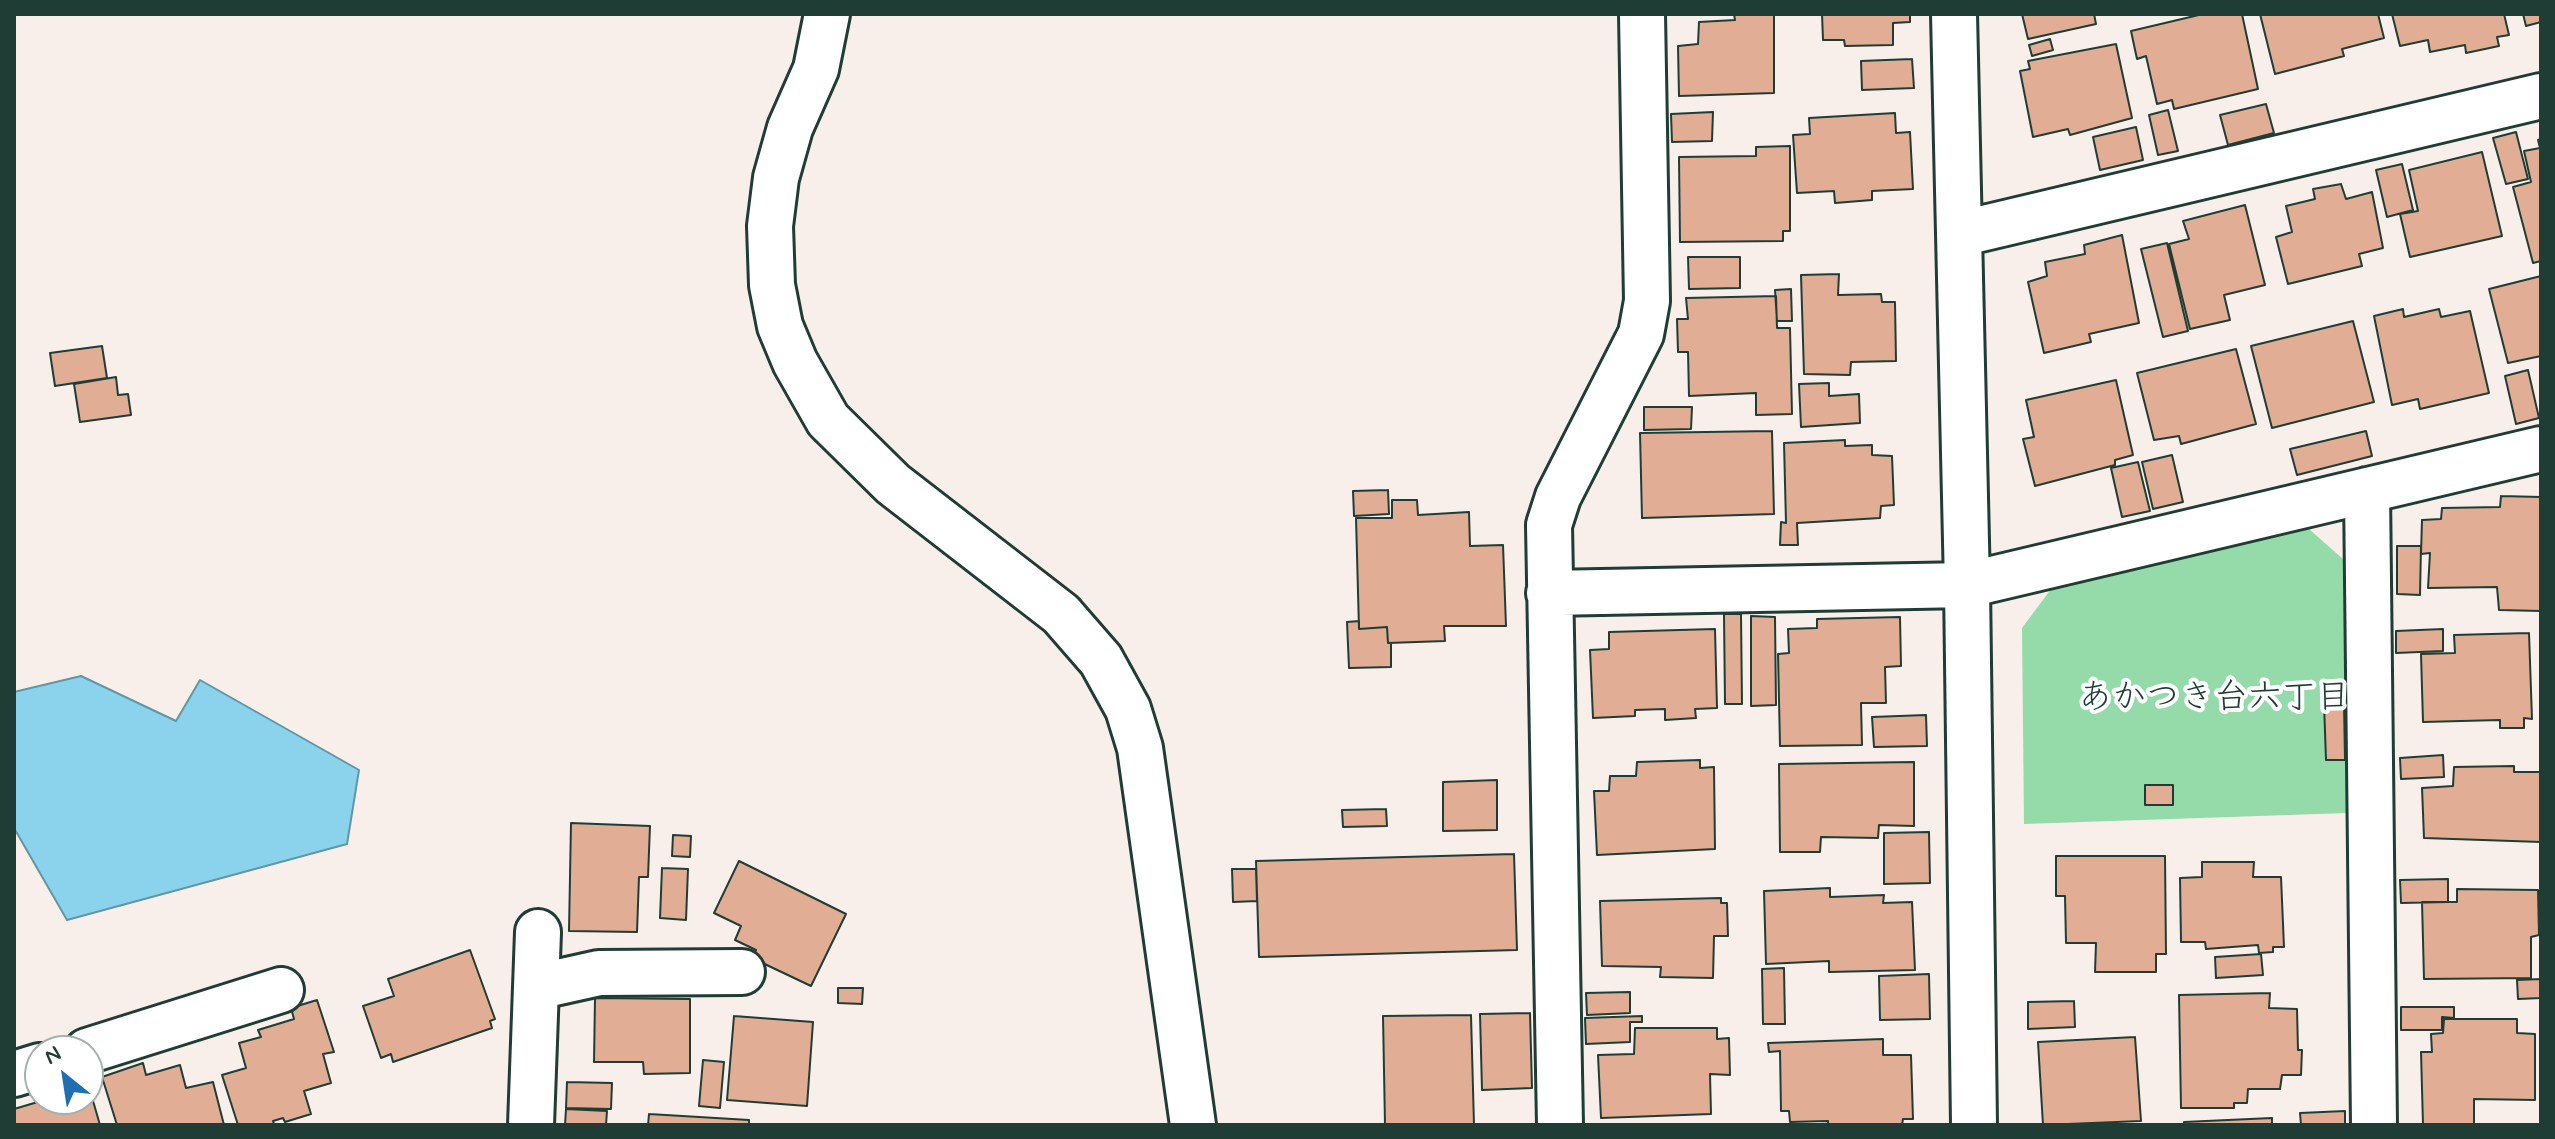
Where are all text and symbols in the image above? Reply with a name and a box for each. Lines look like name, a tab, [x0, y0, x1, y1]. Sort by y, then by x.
district label: あかつき台六丁目	[2078, 680, 2350, 720]
north arrow	[24, 1035, 104, 1115]
text: N	[40, 1040, 66, 1072]

